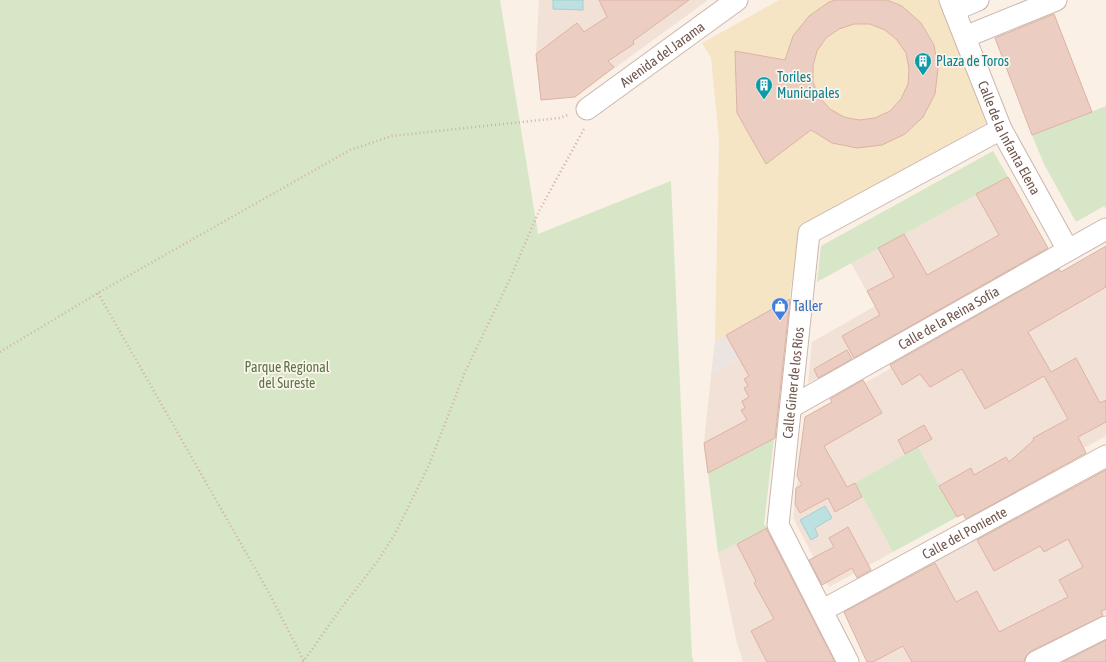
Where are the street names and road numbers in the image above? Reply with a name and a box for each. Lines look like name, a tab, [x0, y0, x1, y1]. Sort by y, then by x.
street label: Avenida del Jarama	[617, 18, 708, 90]
street label: Calle de la Infanta Elena	[975, 79, 1044, 197]
street label: Calle de la Reina Sofía	[895, 283, 1002, 353]
street label: Calle Giner de los Ríos	[779, 326, 807, 439]
street label: Calle del Poniente	[919, 504, 1009, 562]

